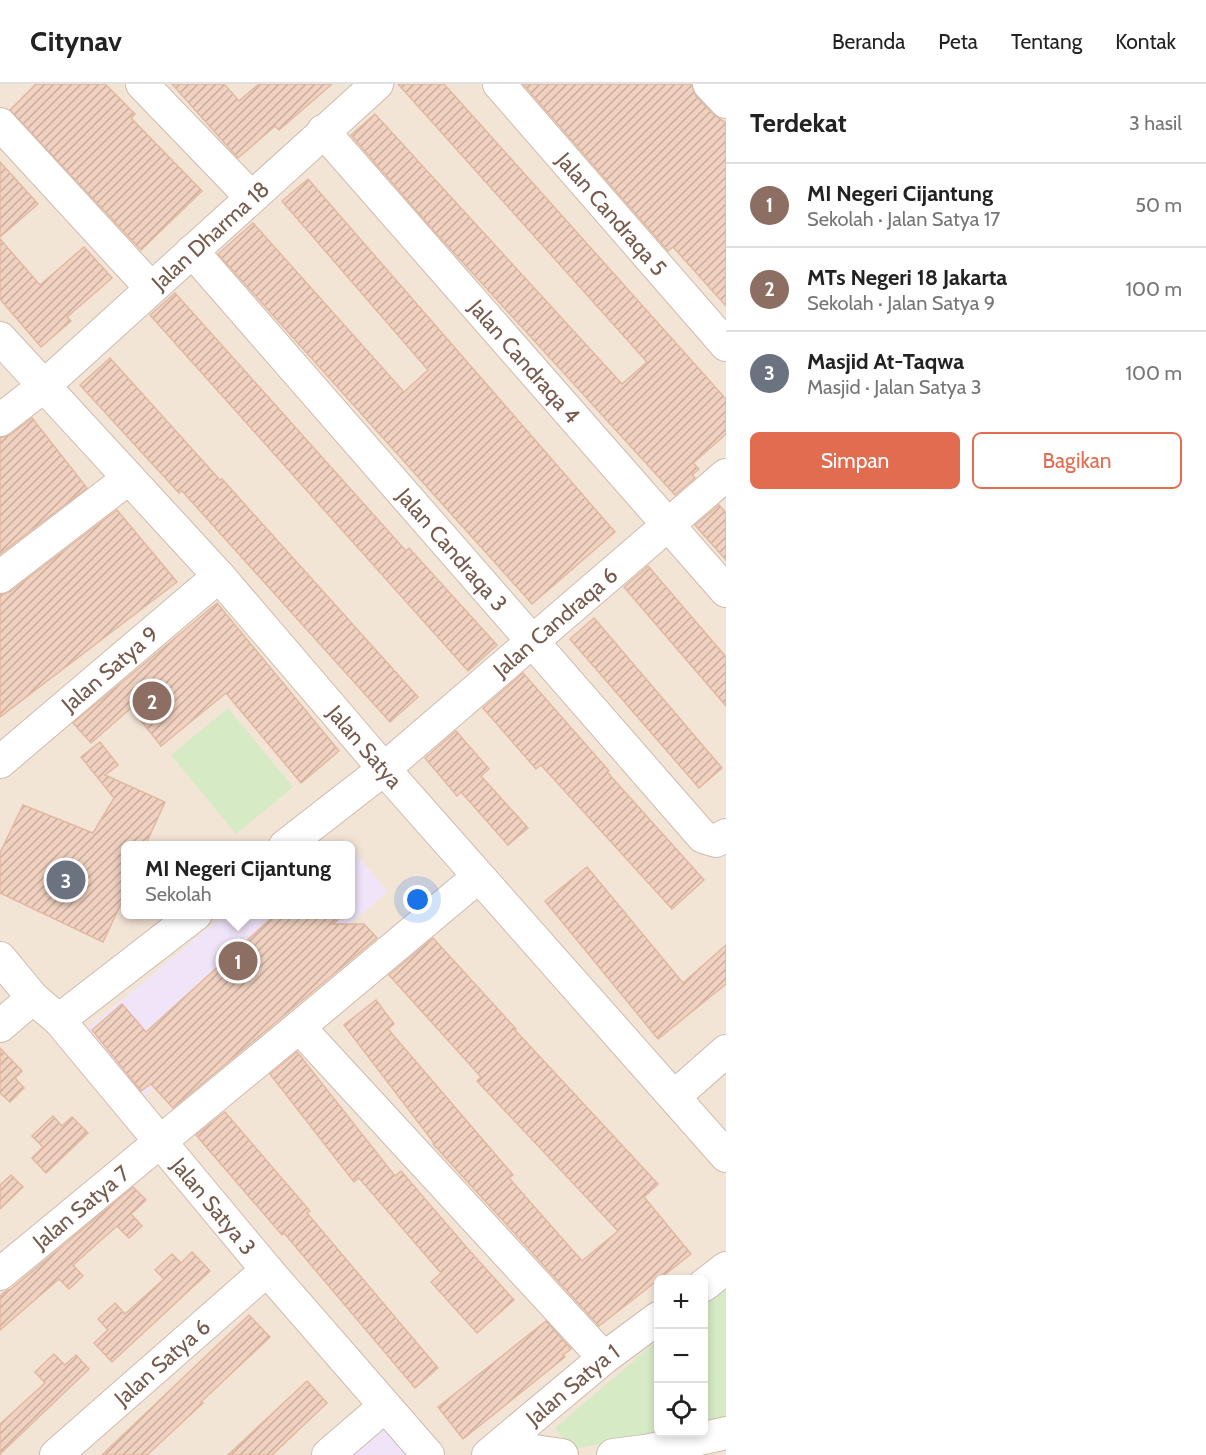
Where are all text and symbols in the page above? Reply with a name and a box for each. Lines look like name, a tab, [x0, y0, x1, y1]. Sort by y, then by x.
text: Citynav	[30, 24, 122, 58]
text: Beranda	[832, 29, 905, 54]
text: Peta	[938, 29, 978, 54]
text: Tentang	[1011, 29, 1082, 54]
text: Kontak	[1115, 29, 1176, 54]
text: Terdekat	[750, 107, 847, 139]
text: 3 hasil	[1129, 111, 1182, 135]
street label: Jalan Candraqa 5	[550, 146, 673, 281]
street label: Jalan Dharma 18	[145, 175, 275, 296]
text: MI Negeri Cijantung	[807, 180, 993, 207]
text: 1	[766, 193, 773, 217]
text: 50 m	[1135, 193, 1182, 217]
text: Sekolah · Jalan Satya 17	[807, 207, 1000, 231]
text: MTs Negeri 18 Jakarta	[807, 264, 1007, 291]
text: 2	[764, 277, 775, 301]
text: 100 m	[1126, 277, 1182, 301]
text: Sekolah · Jalan Satya 9	[807, 291, 995, 315]
street label: Jalan Candraqa 4	[463, 293, 586, 429]
text: Masjid At-Taqwa	[807, 348, 964, 375]
text: 3	[764, 361, 775, 385]
text: 100 m	[1126, 361, 1182, 385]
text: Masjid · Jalan Satya 3	[807, 375, 982, 399]
button: Simpan	[750, 432, 960, 489]
button: Bagikan	[972, 432, 1182, 489]
street label: Jalan Candraqa 3	[391, 482, 513, 617]
street label: Jalan Candraqa 6	[487, 561, 623, 683]
street label: Jalan Satya 9	[55, 620, 164, 718]
pin: 2	[132, 678, 172, 724]
street label: Jalan Satya	[321, 699, 408, 794]
popup	[121, 841, 355, 919]
text: MI Negeri Cijantung	[145, 855, 331, 882]
pin: 3	[46, 858, 86, 902]
text: Sekolah	[145, 882, 212, 906]
your location	[403, 885, 432, 914]
pin: 1	[218, 938, 258, 984]
street label: Jalan Satya 3	[165, 1151, 262, 1260]
street label: Jalan Satya 7	[26, 1159, 135, 1255]
map controls	[654, 1275, 708, 1437]
button: +	[654, 1275, 708, 1329]
street label: Jalan Satya 6	[108, 1313, 216, 1412]
button: −	[654, 1329, 708, 1383]
street label: Jalan Satya 1	[520, 1338, 624, 1432]
button: locate	[654, 1383, 708, 1437]

